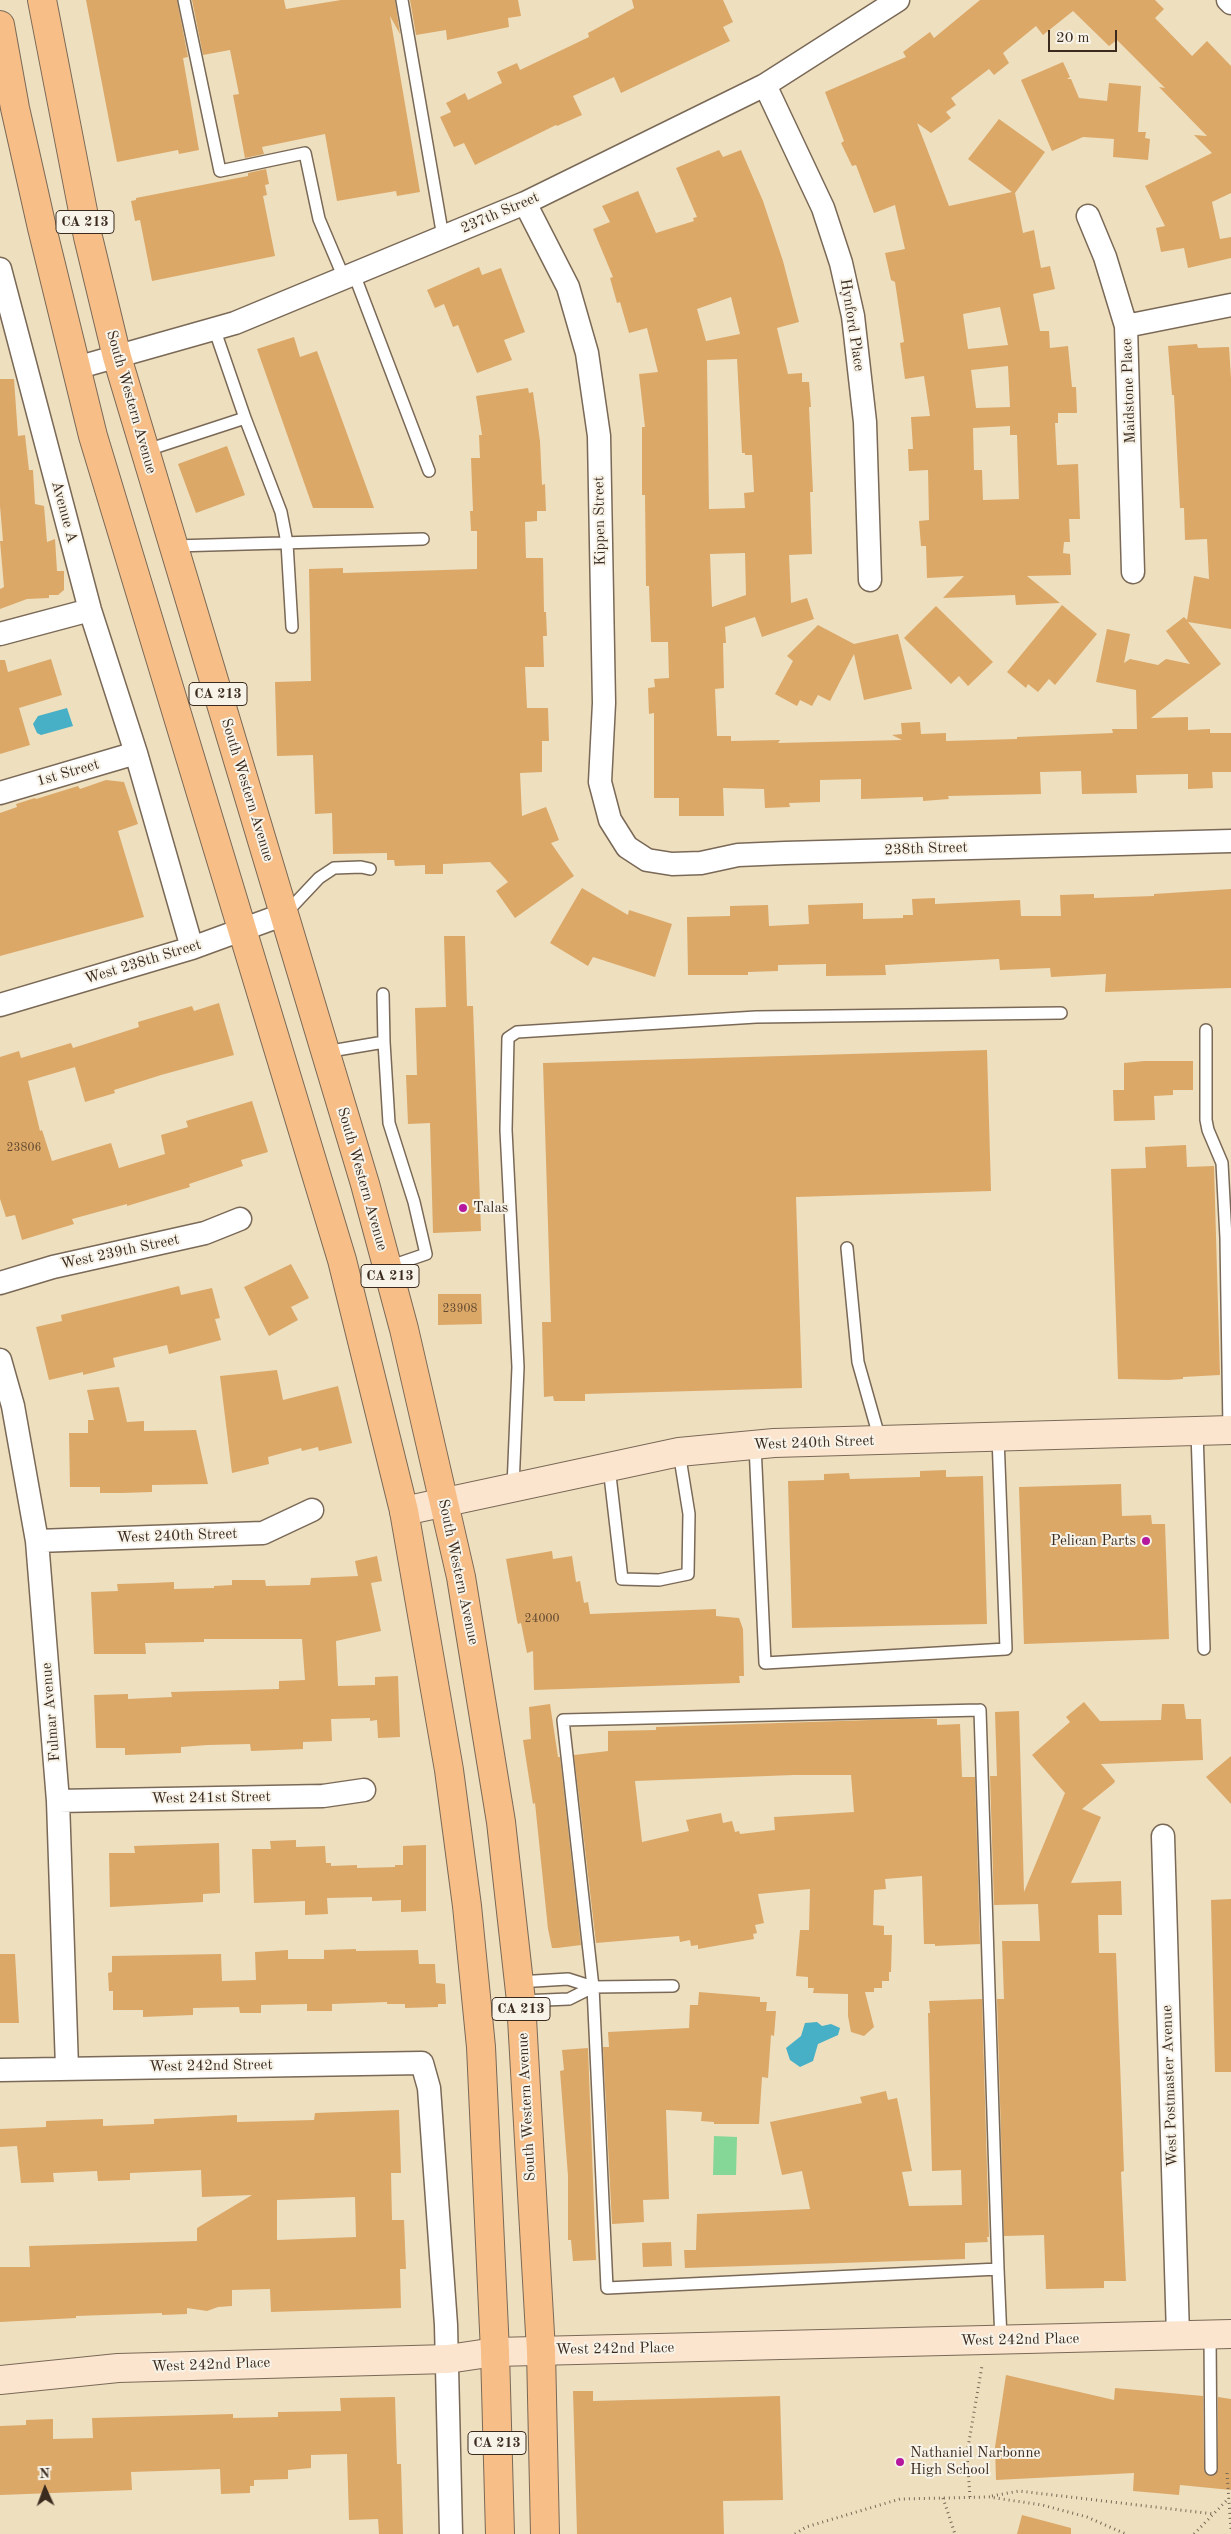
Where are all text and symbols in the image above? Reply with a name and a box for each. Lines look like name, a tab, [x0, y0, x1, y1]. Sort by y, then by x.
scale bar	[1051, 20, 1120, 52]
text: 20 m	[1056, 31, 1090, 46]
street label: 237th Street	[458, 188, 542, 238]
road number: CA 213	[56, 210, 114, 233]
street label: Hynford Place	[836, 277, 868, 373]
street label: South Western Avenue	[102, 328, 160, 476]
street label: Maidstone Place	[1118, 338, 1140, 444]
street label: Kippen Street	[590, 476, 610, 566]
street label: Avenue A	[47, 479, 81, 545]
road number: CA 213	[189, 682, 247, 706]
street label: South Western Avenue	[217, 716, 277, 864]
street label: 1st Street	[35, 755, 101, 791]
street label: 238th Street	[884, 839, 968, 859]
street label: West 238th Street	[83, 936, 203, 988]
street label: South Western Avenue	[333, 1105, 391, 1253]
house number: 23806	[7, 1141, 41, 1155]
place label: Talas	[473, 1199, 508, 1217]
marker: Talas	[457, 1202, 469, 1214]
street label: West 239th Street	[59, 1231, 181, 1273]
road number: CA 213	[361, 1264, 419, 1288]
house number: 23908	[443, 1302, 477, 1316]
street label: West 240th Street	[753, 1432, 875, 1454]
street label: South Western Avenue	[434, 1497, 482, 1647]
street label: West 240th Street	[116, 1525, 238, 1547]
place label: Pelican Parts	[1050, 1532, 1136, 1550]
marker: Pelican Parts	[1140, 1535, 1152, 1547]
house number: 24000	[525, 1612, 559, 1626]
street label: Fulmar Avenue	[38, 1662, 64, 1762]
street label: West 241st Street	[151, 1788, 271, 1808]
road number: CA 213	[492, 1998, 550, 2020]
street label: West Postmaster Avenue	[1158, 2005, 1182, 2167]
street label: South Western Avenue	[514, 2032, 540, 2182]
street label: West 242nd Street	[149, 2056, 273, 2076]
street label: West 242nd Place	[960, 2330, 1080, 2350]
street label: West 242nd Place	[555, 2339, 675, 2359]
street label: West 242nd Place	[151, 2354, 271, 2376]
road number: CA 213	[468, 2432, 526, 2454]
place label: Nathaniel Narbonne High School	[910, 2444, 1040, 2479]
marker: Nathaniel Narbonne High School	[894, 2456, 906, 2468]
north arrow	[20, 2464, 70, 2514]
text: N	[39, 2467, 50, 2481]

